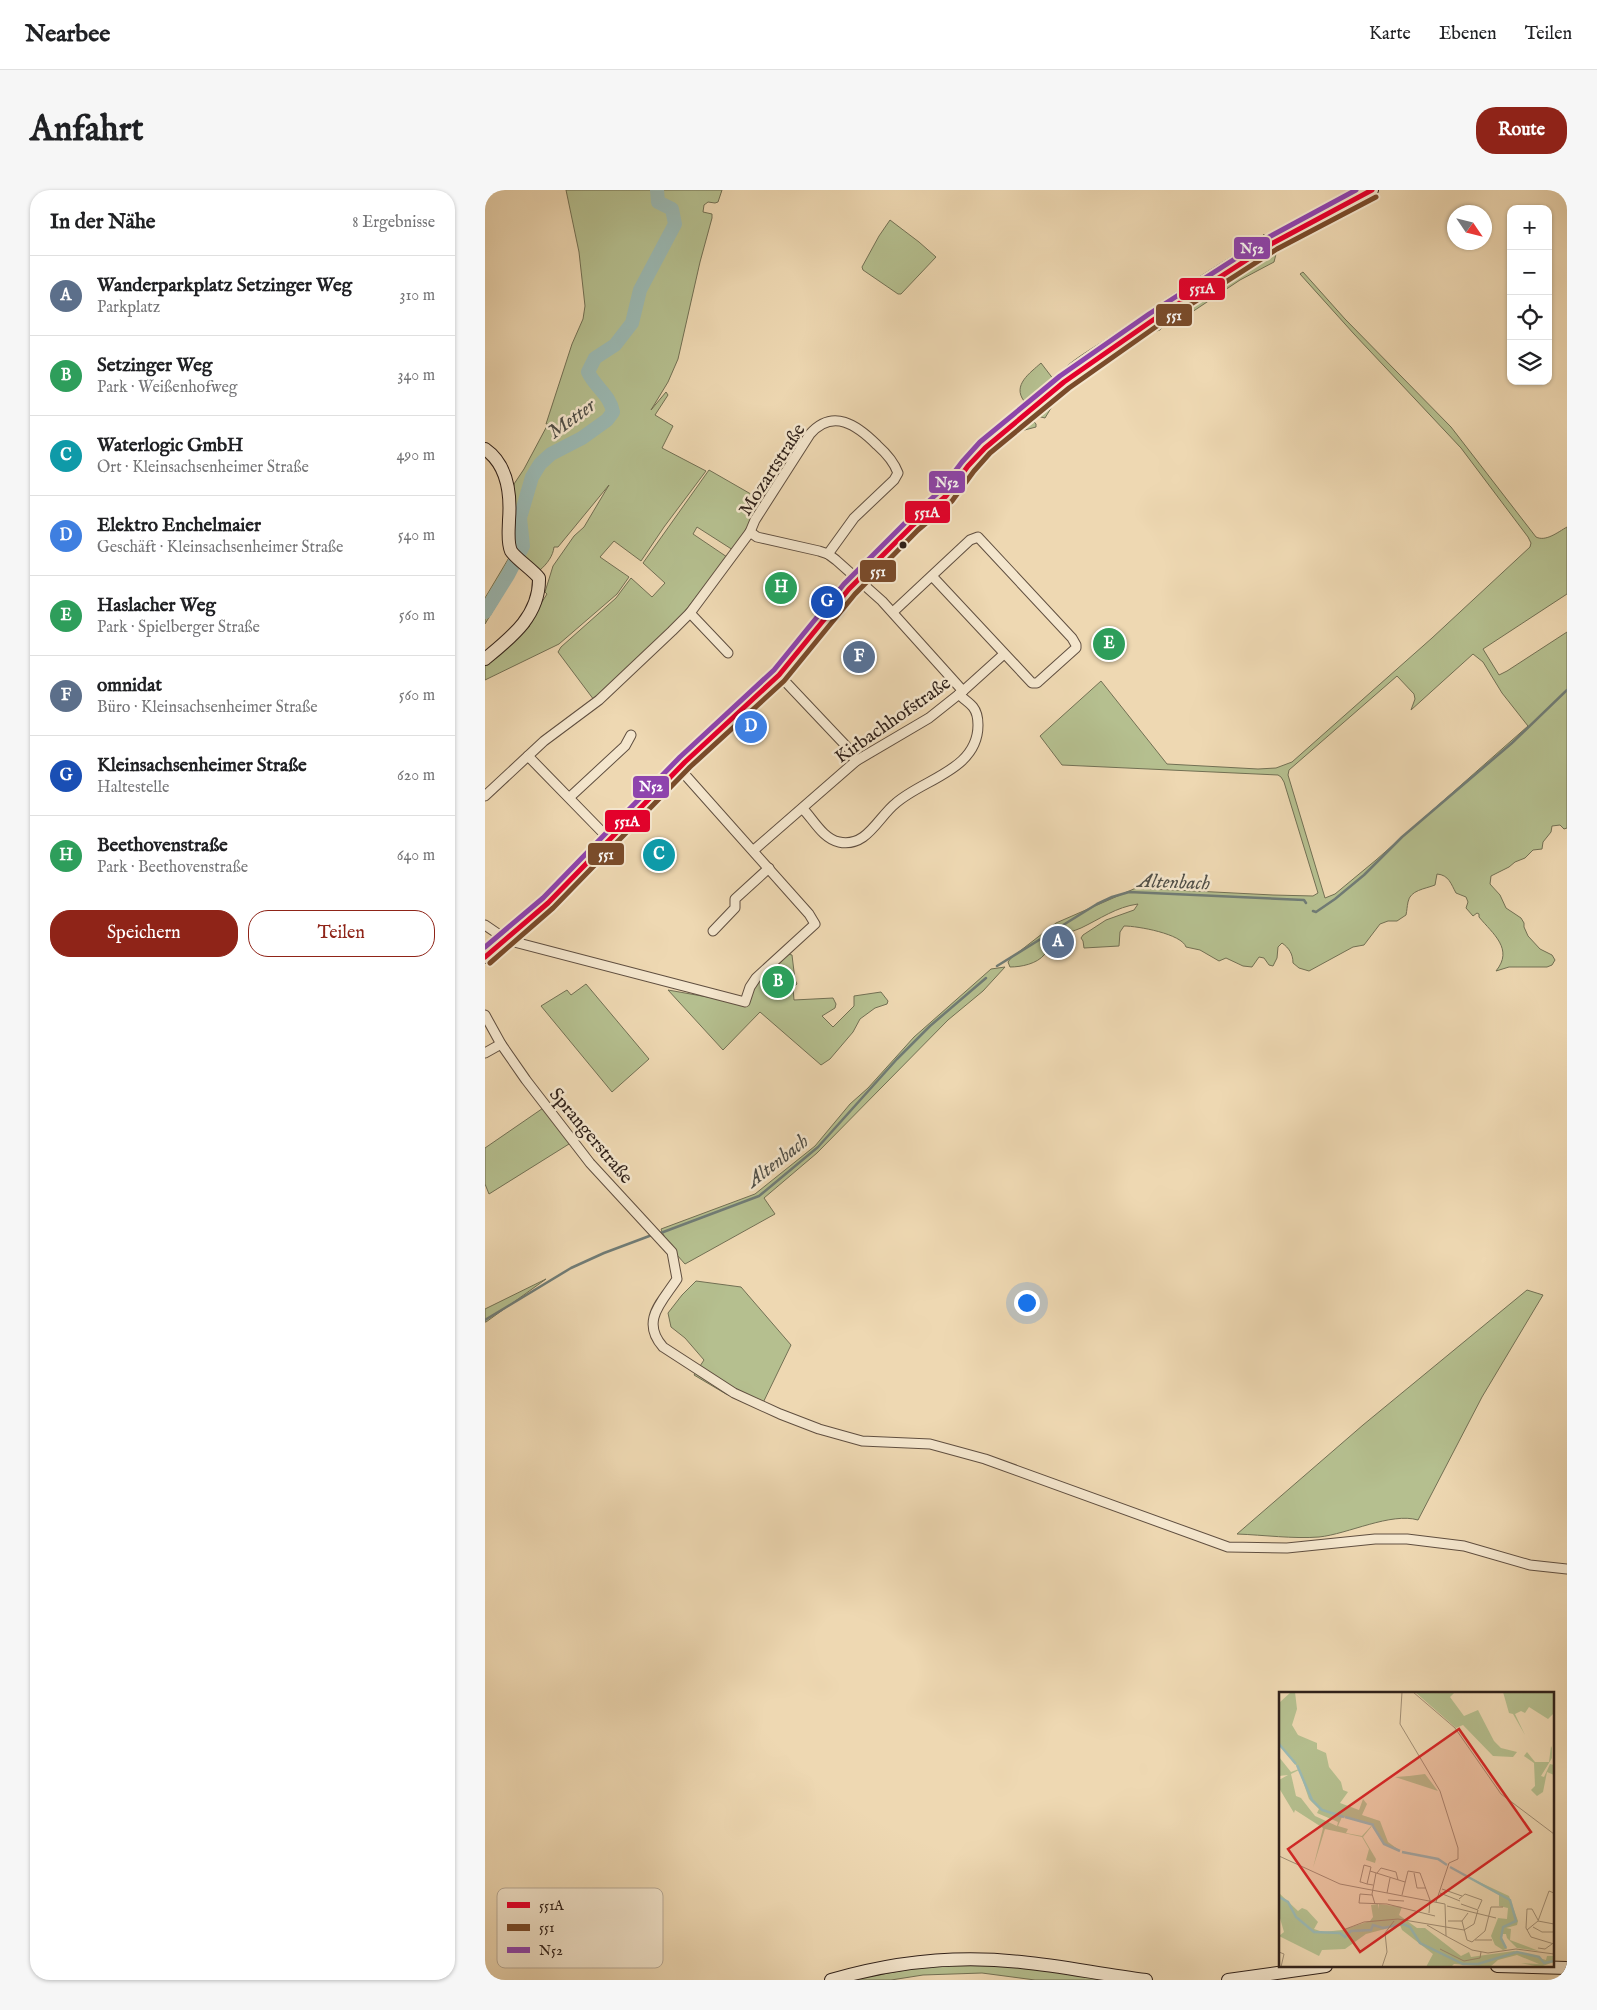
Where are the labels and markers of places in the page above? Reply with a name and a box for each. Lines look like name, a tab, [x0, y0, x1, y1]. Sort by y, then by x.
unlabelled marker	[898, 540, 908, 550]
pin: H	[765, 569, 797, 607]
pin: G	[811, 583, 843, 621]
pin: E	[1093, 625, 1125, 663]
pin: F	[843, 638, 875, 676]
pin: D	[735, 708, 767, 746]
pin: C	[643, 836, 675, 874]
pin: A	[1042, 923, 1074, 961]
pin: B	[762, 963, 794, 1001]

